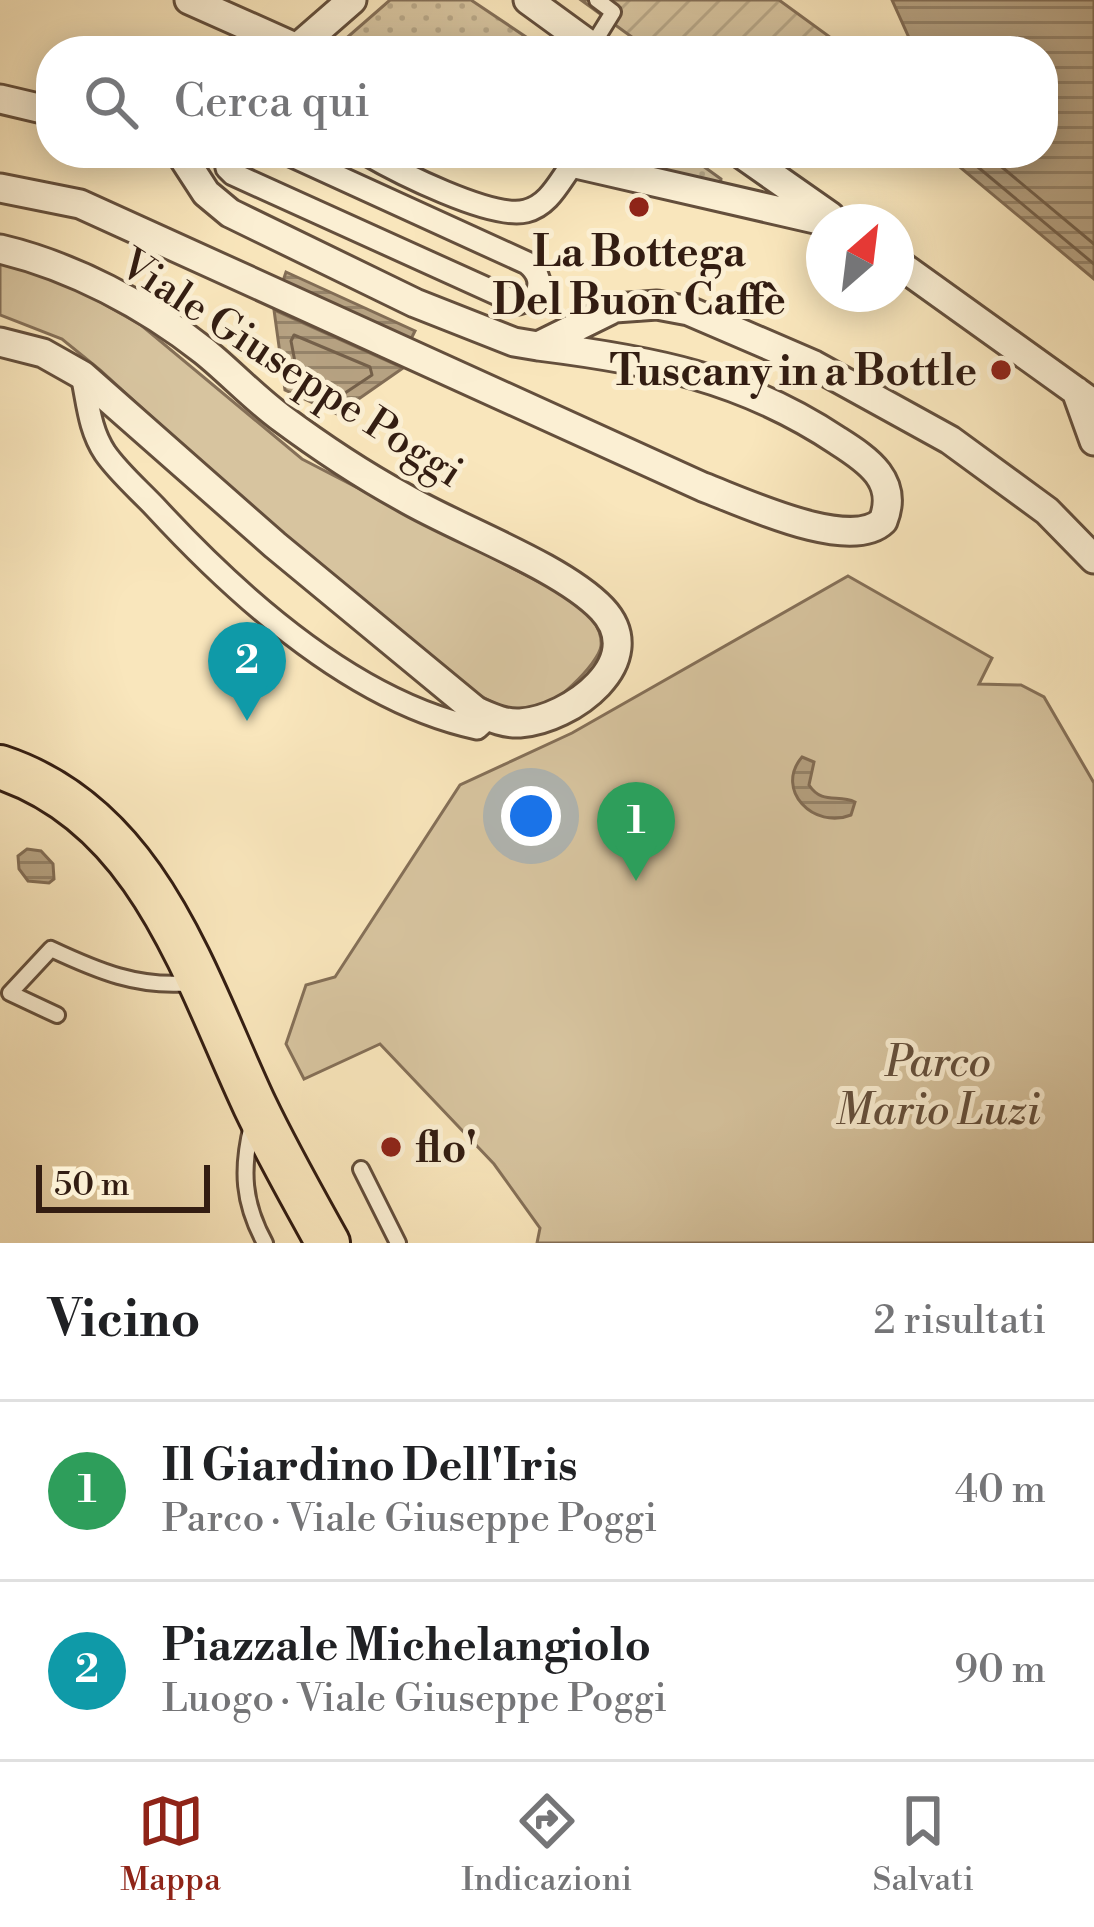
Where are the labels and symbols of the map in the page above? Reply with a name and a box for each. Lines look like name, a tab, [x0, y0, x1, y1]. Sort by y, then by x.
marker: La Bottega Del Buon Caffè	[626, 194, 652, 220]
north arrow	[806, 204, 914, 312]
place label: La Bottega Del Buon Caffè	[492, 227, 786, 328]
street label: Viale Giuseppe Poggi	[108, 238, 472, 501]
place label: Tuscany in a Bottle	[610, 346, 977, 399]
marker: Tuscany in a Bottle	[988, 357, 1014, 383]
pin: 2	[208, 622, 286, 721]
pin: 1	[597, 782, 675, 881]
your location	[501, 786, 561, 846]
park label: Parco Mario Luzi	[836, 1037, 1041, 1138]
place label: flo'	[415, 1123, 477, 1176]
marker: flo'	[378, 1134, 404, 1160]
scale bar	[36, 1159, 210, 1212]

